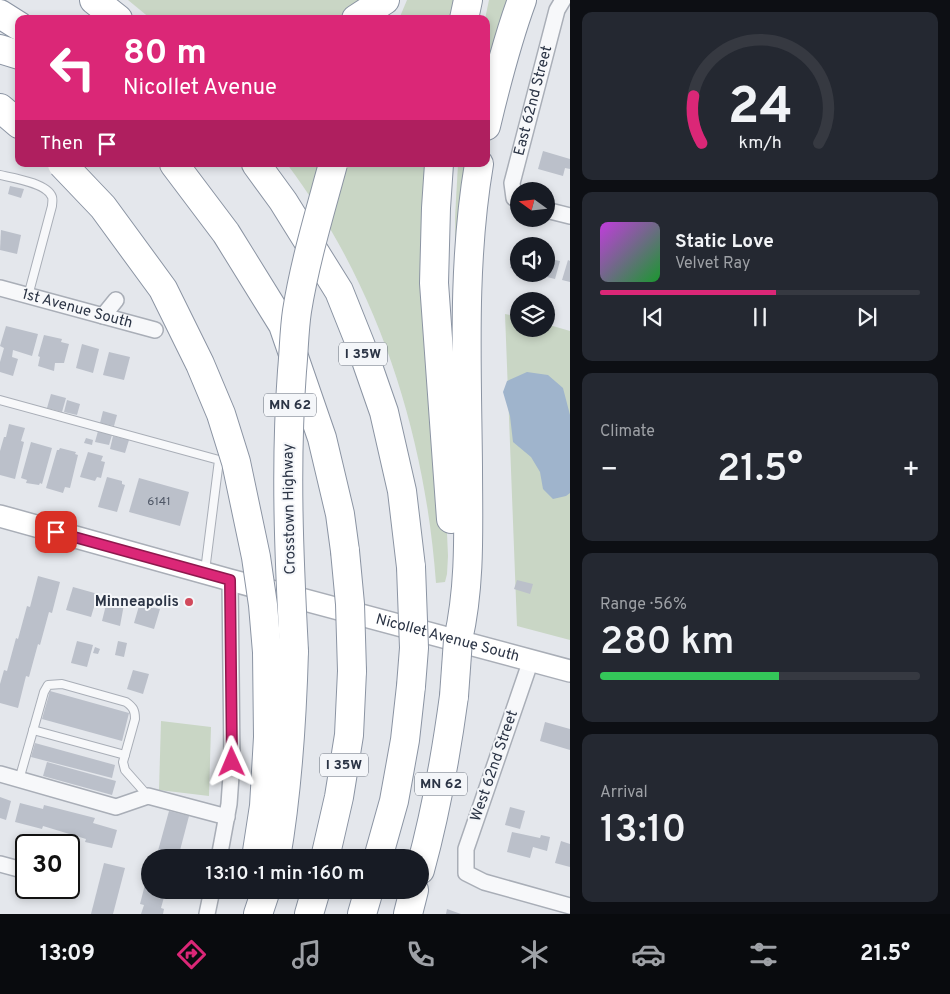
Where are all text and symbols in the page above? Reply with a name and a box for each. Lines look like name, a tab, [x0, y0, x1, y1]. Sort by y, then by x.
text: 80 m	[123, 32, 207, 76]
icon: left	[40, 35, 105, 100]
street label: East 62nd Street	[510, 44, 557, 158]
text: Nicollet Avenue	[123, 75, 277, 102]
text: 24	[727, 76, 793, 142]
icon: arrive	[93, 130, 121, 158]
text: Then	[40, 132, 83, 156]
text: km/h	[738, 132, 782, 155]
north arrow	[510, 182, 555, 228]
map controls	[510, 182, 555, 337]
text: Static Love	[675, 230, 774, 254]
button: sound	[510, 237, 555, 282]
text: Velvet Ray	[675, 254, 750, 274]
street label: 1st Avenue South	[20, 285, 135, 333]
button: layers	[510, 292, 555, 337]
icon: previous	[639, 303, 667, 331]
icon: pause	[746, 303, 774, 331]
icon: next	[853, 303, 881, 331]
road number: I 35W	[339, 342, 387, 366]
road number: MN 62	[264, 394, 316, 416]
text: Climate	[600, 422, 655, 442]
street label: Crosstown Highway	[279, 443, 301, 575]
text: 21.5°	[717, 446, 803, 495]
text: −	[600, 453, 618, 489]
text: +	[902, 453, 920, 489]
house number: 6141	[147, 494, 171, 510]
pin	[35, 511, 77, 553]
icon: arrive	[42, 518, 70, 546]
place label: Minneapolis	[95, 593, 179, 612]
text: Range · 56%	[600, 595, 687, 615]
marker: Minneapolis	[183, 596, 195, 608]
street label: Nicollet Avenue South	[374, 610, 522, 667]
text: 280 km	[600, 619, 734, 668]
street label: West 62nd Street	[467, 708, 523, 824]
position arrow	[205, 735, 257, 787]
road number: I 35W	[320, 754, 368, 776]
road number: MN 62	[415, 772, 467, 796]
text: Arrival	[600, 783, 648, 803]
text: 13:10	[600, 807, 686, 856]
speed limit sign: 30	[15, 834, 80, 899]
text: 13:10 · 1 min · 160 m	[205, 862, 365, 886]
icon: directions	[174, 937, 209, 972]
icon: music	[289, 937, 324, 972]
icon: phone	[403, 937, 438, 972]
icon: climate	[517, 937, 552, 972]
icon: car	[631, 937, 666, 972]
icon: filters	[746, 937, 781, 972]
text: 13:09	[40, 941, 95, 968]
text: 21.5°	[860, 941, 910, 968]

